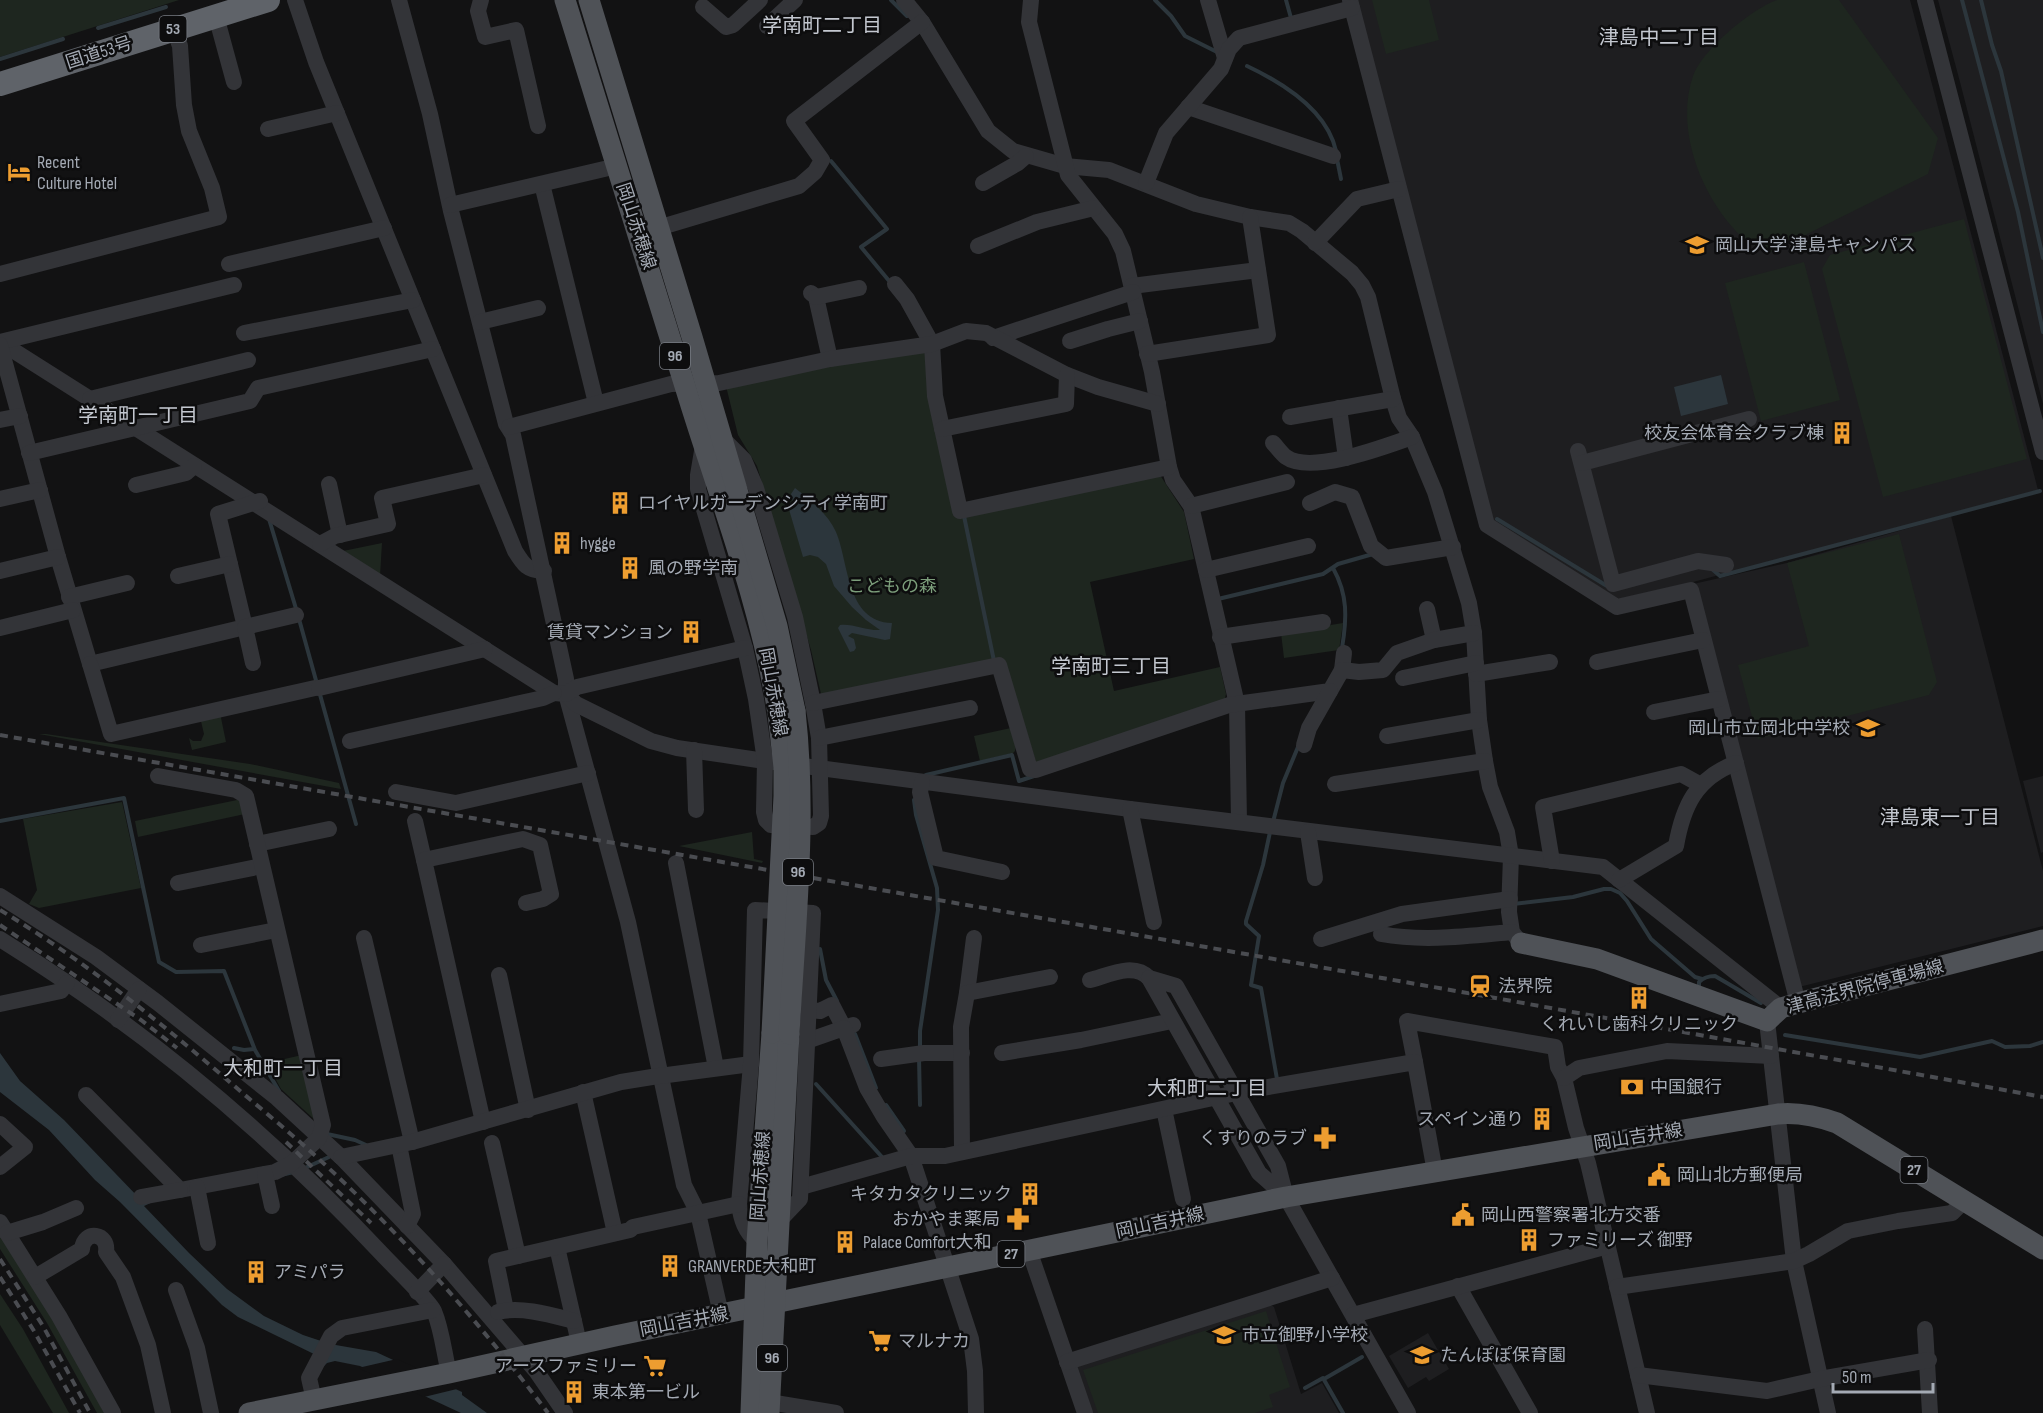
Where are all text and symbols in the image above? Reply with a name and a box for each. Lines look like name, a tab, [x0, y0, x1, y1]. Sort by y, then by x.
district label: 学南町二丁目	[762, 14, 882, 38]
road number: 53	[160, 16, 186, 42]
district label: 津島中二丁目	[1599, 26, 1719, 50]
street label: 国道53号	[63, 32, 135, 74]
place label: Recent Culture Hotel	[37, 152, 117, 194]
hotel icon: Recent Culture Hotel	[6, 159, 32, 185]
street label: 岡山赤穂線	[612, 180, 660, 272]
school or university icon: 岡山大学 津島キャンパス	[1684, 232, 1710, 258]
place label: 岡山大学 津島キャンパス	[1715, 235, 1916, 256]
road number: 96	[660, 343, 690, 369]
district label: 学南町一丁目	[78, 404, 198, 428]
building icon: 校友会体育会クラブ棟	[1829, 420, 1855, 446]
place label: 校友会体育会クラブ棟	[1644, 423, 1824, 444]
building icon: ロイヤルガーデンシティ学南町	[607, 490, 633, 516]
place label: ロイヤルガーデンシティ学南町	[638, 493, 888, 514]
building icon: hygge	[549, 530, 575, 556]
place label: hygge	[580, 533, 616, 554]
building icon: 風の野学南	[617, 555, 643, 581]
place label: 風の野学南	[648, 558, 738, 579]
park label: こどもの森	[847, 576, 937, 597]
building icon: 賃貸マンション	[678, 619, 704, 645]
place label: 賃貸マンション	[547, 622, 673, 643]
street label: 岡山赤穂線	[755, 646, 791, 738]
district label: 学南町三丁目	[1051, 655, 1171, 679]
school or university icon: 岡山市立岡北中学校	[1855, 715, 1881, 741]
place label: 岡山市立岡北中学校	[1688, 718, 1850, 739]
district label: 津島東一丁目	[1880, 806, 2000, 830]
road number: 96	[783, 859, 813, 885]
street label: 津高法界院停車場線	[1784, 956, 1946, 1018]
station icon: 法界院	[1467, 973, 1493, 999]
place label: 法界院	[1498, 976, 1552, 997]
building icon: くれいし歯科クリニック	[1626, 985, 1652, 1011]
place label: くれいし歯科クリニック	[1540, 1014, 1738, 1035]
district label: 大和町一丁目	[223, 1057, 343, 1081]
bank icon: 中国銀行	[1619, 1074, 1645, 1100]
district label: 大和町二丁目	[1147, 1077, 1267, 1101]
place label: 中国銀行	[1650, 1077, 1722, 1098]
building icon: スペイン通り	[1529, 1106, 1555, 1132]
place label: スペイン通り	[1417, 1109, 1524, 1130]
street label: 岡山吉井線	[1592, 1120, 1684, 1154]
pharmacy icon: くすりのラブ	[1312, 1125, 1338, 1151]
place label: くすりのラブ	[1199, 1128, 1307, 1149]
street label: 岡山赤穂線	[747, 1130, 775, 1222]
road number: 27	[1900, 1157, 1928, 1183]
public building icon: 岡山北方郵便局	[1646, 1162, 1672, 1188]
place label: 岡山北方郵便局	[1677, 1165, 1803, 1186]
building icon: キタカタクリニック	[1017, 1181, 1043, 1207]
place label: キタカタクリニック	[850, 1184, 1012, 1205]
public building icon: 岡山西警察署北方交番	[1450, 1202, 1476, 1228]
street label: 岡山吉井線	[1114, 1203, 1206, 1243]
place label: 岡山西警察署北方交番	[1481, 1205, 1661, 1226]
pharmacy icon: おかやま薬局	[1005, 1206, 1031, 1232]
place label: おかやま薬局	[892, 1209, 1000, 1230]
building icon: ファミリーズ 御野	[1516, 1227, 1542, 1253]
building icon: Palace Comfort大和	[832, 1229, 858, 1255]
place label: ファミリーズ 御野	[1547, 1230, 1693, 1251]
place label: Palace Comfort大和	[863, 1232, 992, 1253]
road number: 27	[998, 1241, 1024, 1267]
building icon: GRANVERDE大和町	[657, 1253, 683, 1279]
place label: GRANVERDE大和町	[688, 1256, 816, 1277]
building icon: アミパラ	[243, 1259, 269, 1285]
place label: アミパラ	[274, 1262, 346, 1283]
street label: 岡山吉井線	[638, 1303, 730, 1341]
school or university icon: 市立御野小学校	[1211, 1322, 1237, 1348]
place label: 市立御野小学校	[1242, 1325, 1368, 1346]
supermarket icon: マルナカ	[867, 1328, 893, 1354]
place label: マルナカ	[898, 1331, 970, 1352]
school or university icon: たんぽぽ保育園	[1409, 1342, 1435, 1368]
road number: 96	[757, 1345, 787, 1371]
place label: たんぽぽ保育園	[1440, 1345, 1566, 1366]
supermarket icon: アースファミリー	[642, 1353, 668, 1379]
place label: アースファミリー	[495, 1356, 637, 1377]
scale bar	[1833, 1356, 1934, 1394]
text: 50 m	[1842, 1367, 1872, 1388]
building icon: 東本第一ビル	[561, 1379, 587, 1405]
place label: 東本第一ビル	[592, 1382, 700, 1403]

